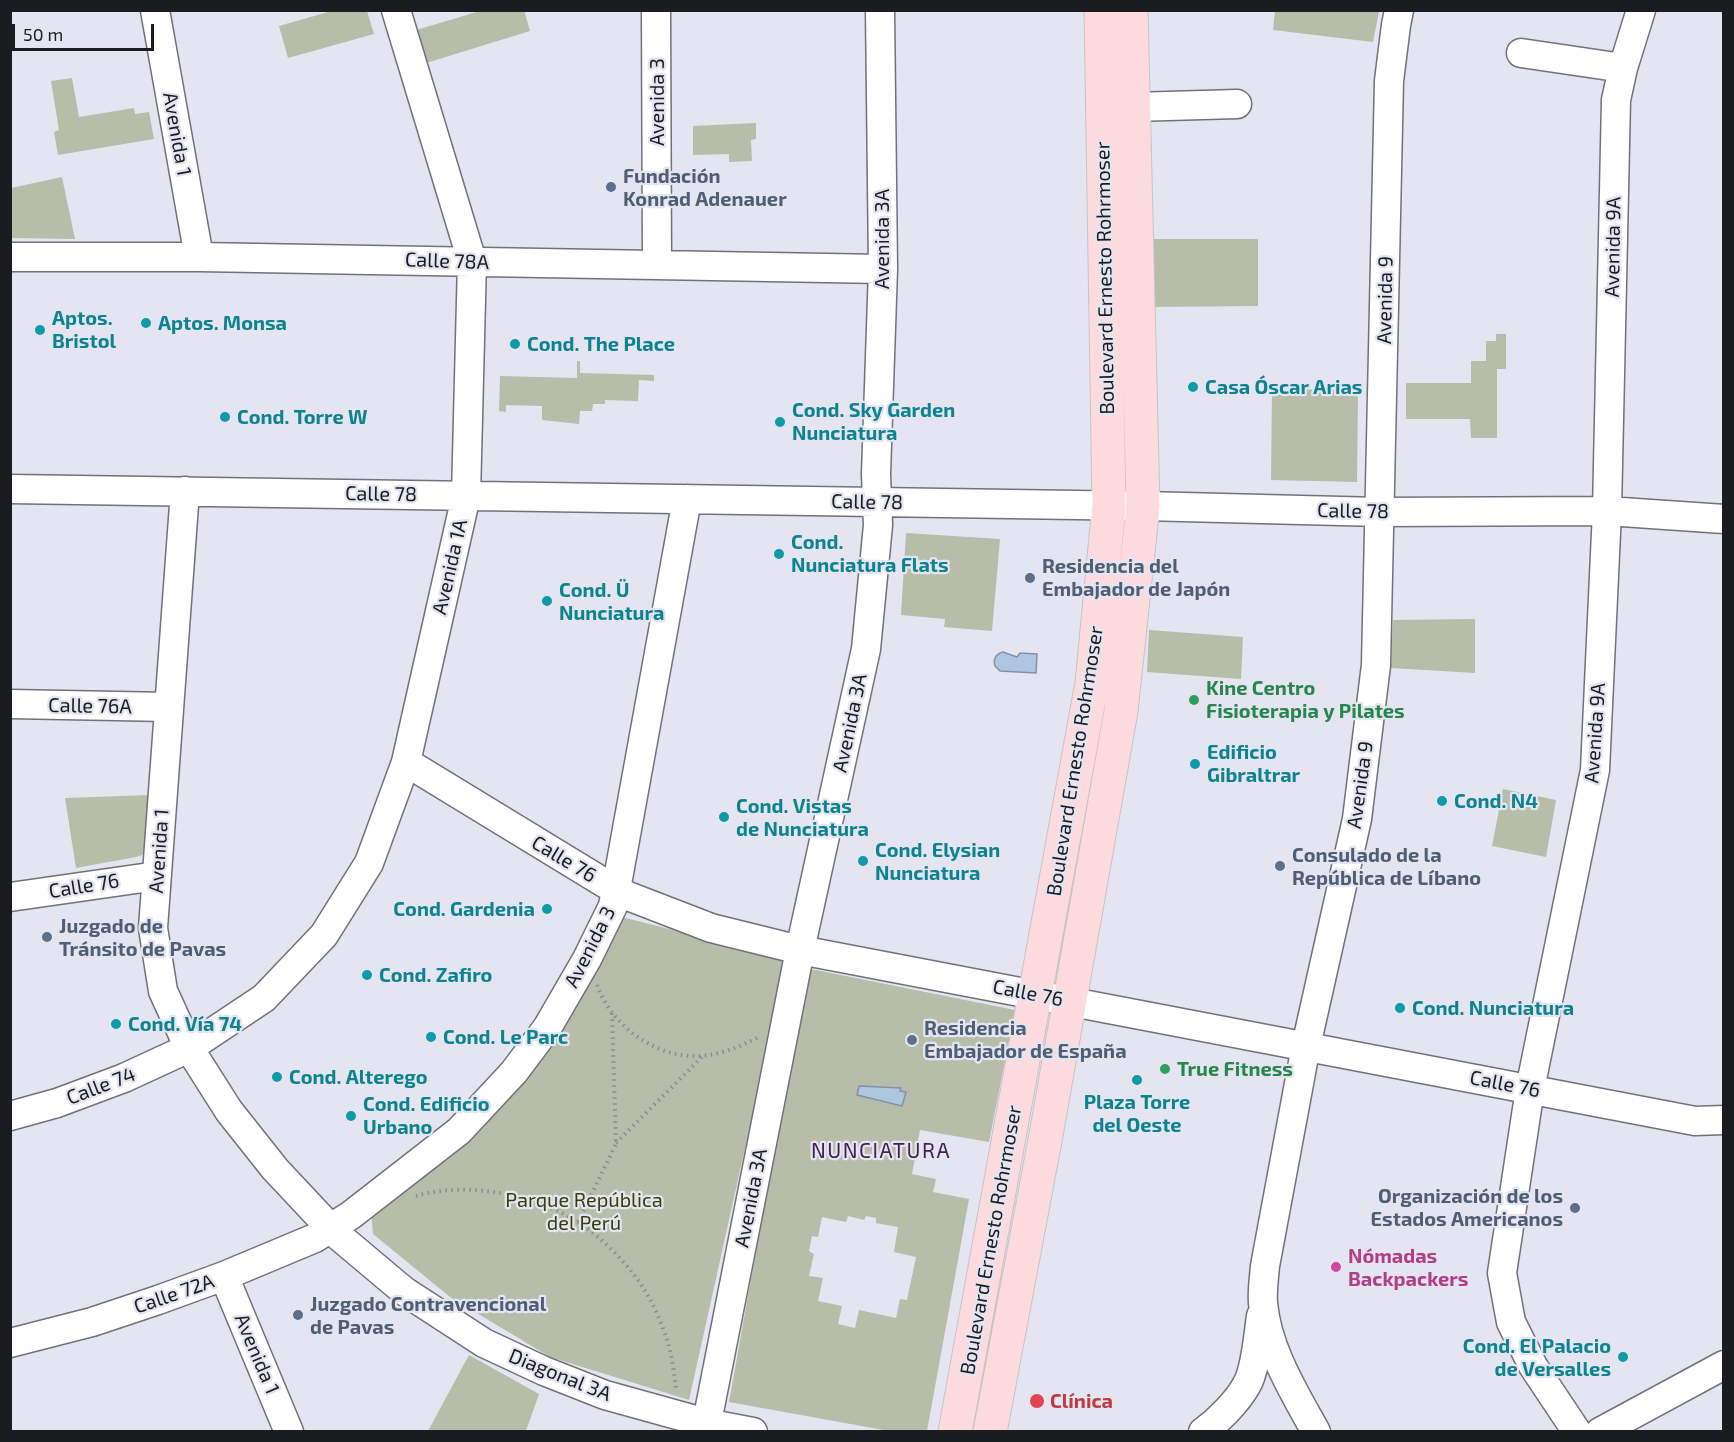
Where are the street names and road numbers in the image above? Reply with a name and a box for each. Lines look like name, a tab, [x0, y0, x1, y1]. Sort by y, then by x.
street label: Avenida 3	[645, 58, 669, 146]
street label: Avenida 1	[158, 90, 196, 178]
street label: Boulevard Ernesto Rohrmoser	[1091, 141, 1119, 415]
street label: Avenida 3A	[870, 189, 894, 289]
street label: Avenida 9A	[1600, 196, 1626, 298]
street label: Calle 78A	[404, 248, 490, 274]
street label: Avenida 9	[1372, 256, 1398, 344]
street label: Calle 78	[345, 481, 417, 507]
street label: Calle 78	[831, 489, 903, 515]
street label: Calle 78	[1317, 498, 1389, 524]
street label: Avenida 1A	[427, 517, 473, 617]
street label: Boulevard Ernesto Rohrmoser	[1042, 624, 1108, 898]
street label: Avenida 3A	[828, 671, 872, 775]
street label: Avenida 9A	[1580, 682, 1610, 784]
street label: Calle 76A	[48, 693, 132, 719]
street label: Avenida 9	[1342, 740, 1378, 830]
street label: Avenida 1	[144, 808, 174, 894]
street label: Calle 76	[527, 830, 601, 888]
street label: Calle 76	[47, 869, 121, 903]
street label: Avenida 3	[559, 902, 621, 992]
street label: Calle 76	[991, 974, 1065, 1012]
street label: Calle 74	[63, 1062, 139, 1110]
street label: Calle 76	[1468, 1065, 1542, 1103]
street label: Boulevard Ernesto Rohrmoser	[955, 1103, 1027, 1377]
street label: Avenida 3A	[730, 1146, 772, 1250]
street label: Calle 72A	[131, 1269, 217, 1319]
street label: Avenida 1	[229, 1310, 285, 1398]
street label: Diagonal 3A	[505, 1344, 615, 1406]

